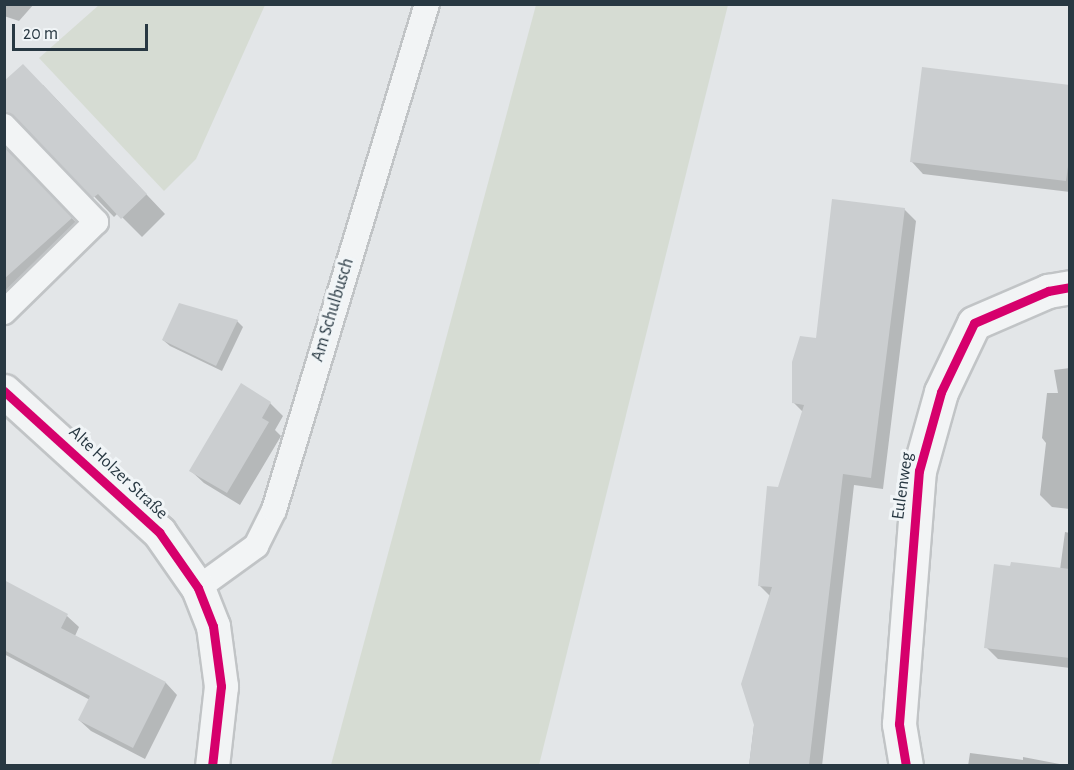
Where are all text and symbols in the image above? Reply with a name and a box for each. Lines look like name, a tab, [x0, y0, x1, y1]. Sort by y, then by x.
scale bar	[15, 12, 152, 50]
text: 20 m	[23, 25, 58, 43]
street label: Am Schulbusch	[307, 256, 359, 364]
street label: Alte Holzer Straße	[64, 422, 172, 524]
street label: Eulenweg	[888, 451, 918, 521]

